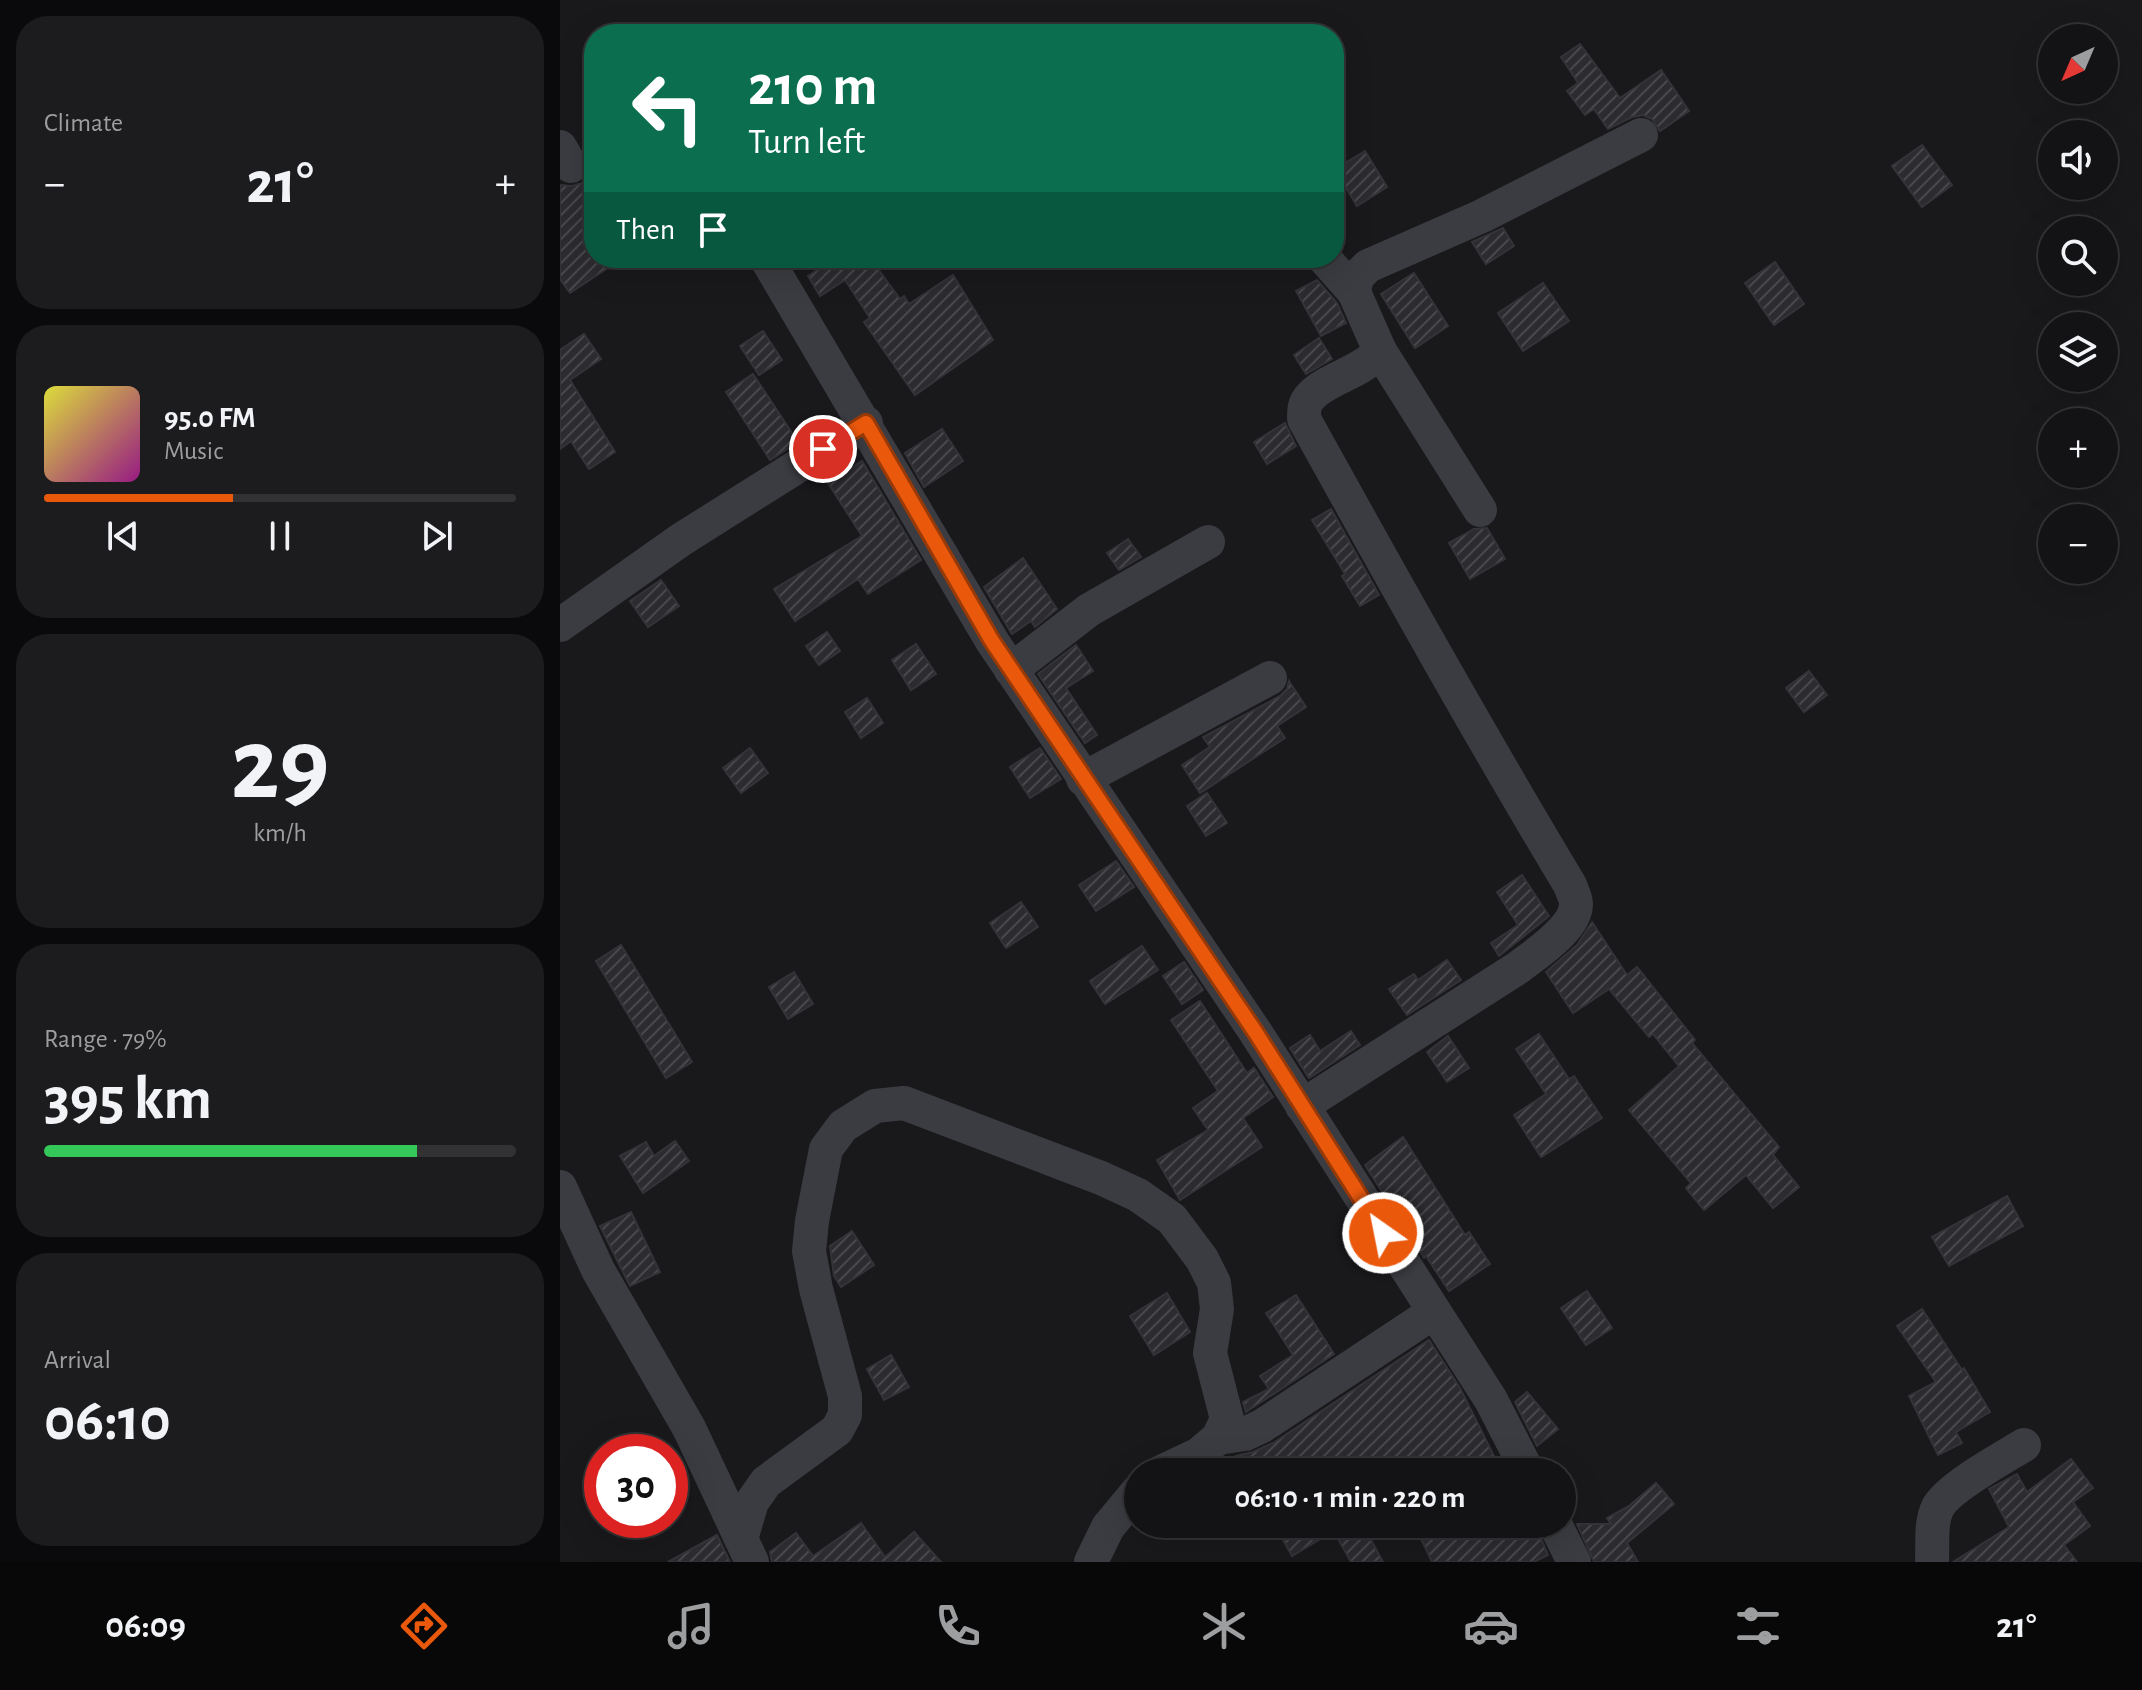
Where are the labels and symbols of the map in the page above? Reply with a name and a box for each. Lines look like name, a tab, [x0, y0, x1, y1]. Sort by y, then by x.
north arrow	[2038, 24, 2118, 104]
pin	[789, 415, 857, 483]
position arrow	[1341, 1191, 1425, 1275]
speed limit sign: 30	[584, 1434, 688, 1538]

